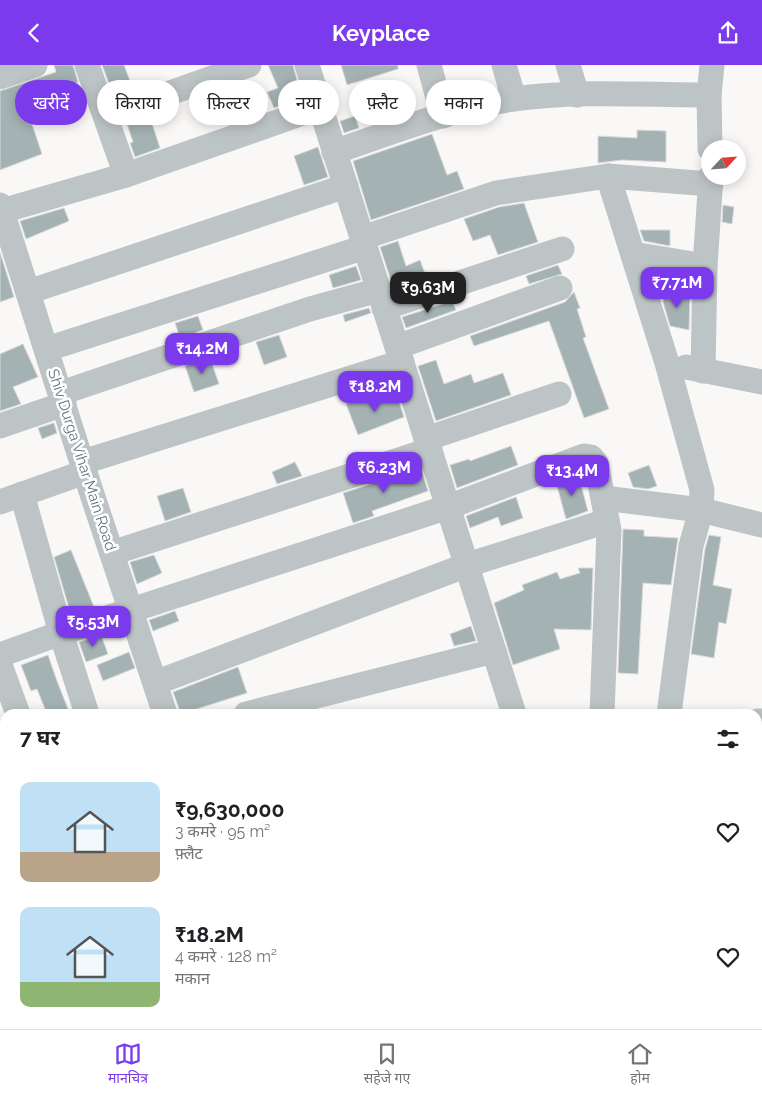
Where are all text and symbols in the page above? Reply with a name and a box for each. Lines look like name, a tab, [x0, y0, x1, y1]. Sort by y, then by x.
icon: back	[20, 19, 48, 47]
icon: share	[714, 19, 742, 47]
text: Keyplace	[332, 20, 430, 46]
chip: खरीदें	[15, 80, 87, 125]
chip: किराया	[97, 80, 179, 125]
chip: फ़िल्टर	[189, 80, 268, 125]
chip: नया	[278, 80, 339, 125]
chip: फ़्लैट	[349, 80, 416, 125]
chip: मकान	[426, 80, 501, 125]
north arrow	[701, 140, 746, 185]
map controls	[701, 140, 746, 185]
pin: ₹7.71M	[636, 267, 718, 309]
pin: ₹9.63M	[387, 271, 469, 314]
text: ₹7.71M	[652, 273, 702, 292]
text: ₹9.63M	[401, 278, 455, 297]
pin: ₹14.2M	[161, 333, 243, 375]
text: ₹14.2M	[176, 339, 228, 358]
street label: Shiv Durga Vihar Main Road	[44, 367, 120, 553]
pin: ₹18.2M	[334, 371, 416, 413]
text: ₹18.2M	[349, 377, 401, 396]
pin: ₹6.23M	[343, 451, 425, 494]
pin: ₹13.4M	[531, 455, 613, 497]
text: ₹6.23M	[357, 458, 411, 477]
text: ₹13.4M	[546, 461, 598, 480]
pin: ₹5.53M	[52, 605, 134, 648]
text: ₹5.53M	[67, 612, 119, 631]
text: 7 घर	[20, 725, 60, 750]
icon: filters	[714, 725, 742, 753]
text: ₹9,630,000	[175, 797, 284, 822]
icon: home	[60, 802, 120, 862]
icon: heart	[714, 818, 742, 846]
text: 3 कमरे · 95 m²	[175, 822, 270, 841]
text: फ़्लैट	[175, 844, 203, 863]
text: ₹18.2M	[175, 922, 244, 947]
icon: home	[60, 927, 120, 987]
icon: heart	[714, 943, 742, 971]
text: 4 कमरे · 128 m²	[175, 947, 277, 966]
text: मकान	[175, 969, 210, 988]
tab: मानचित्र	[108, 1040, 148, 1089]
tab: सहेजे गए	[364, 1040, 410, 1089]
tab: होम	[626, 1040, 654, 1089]

